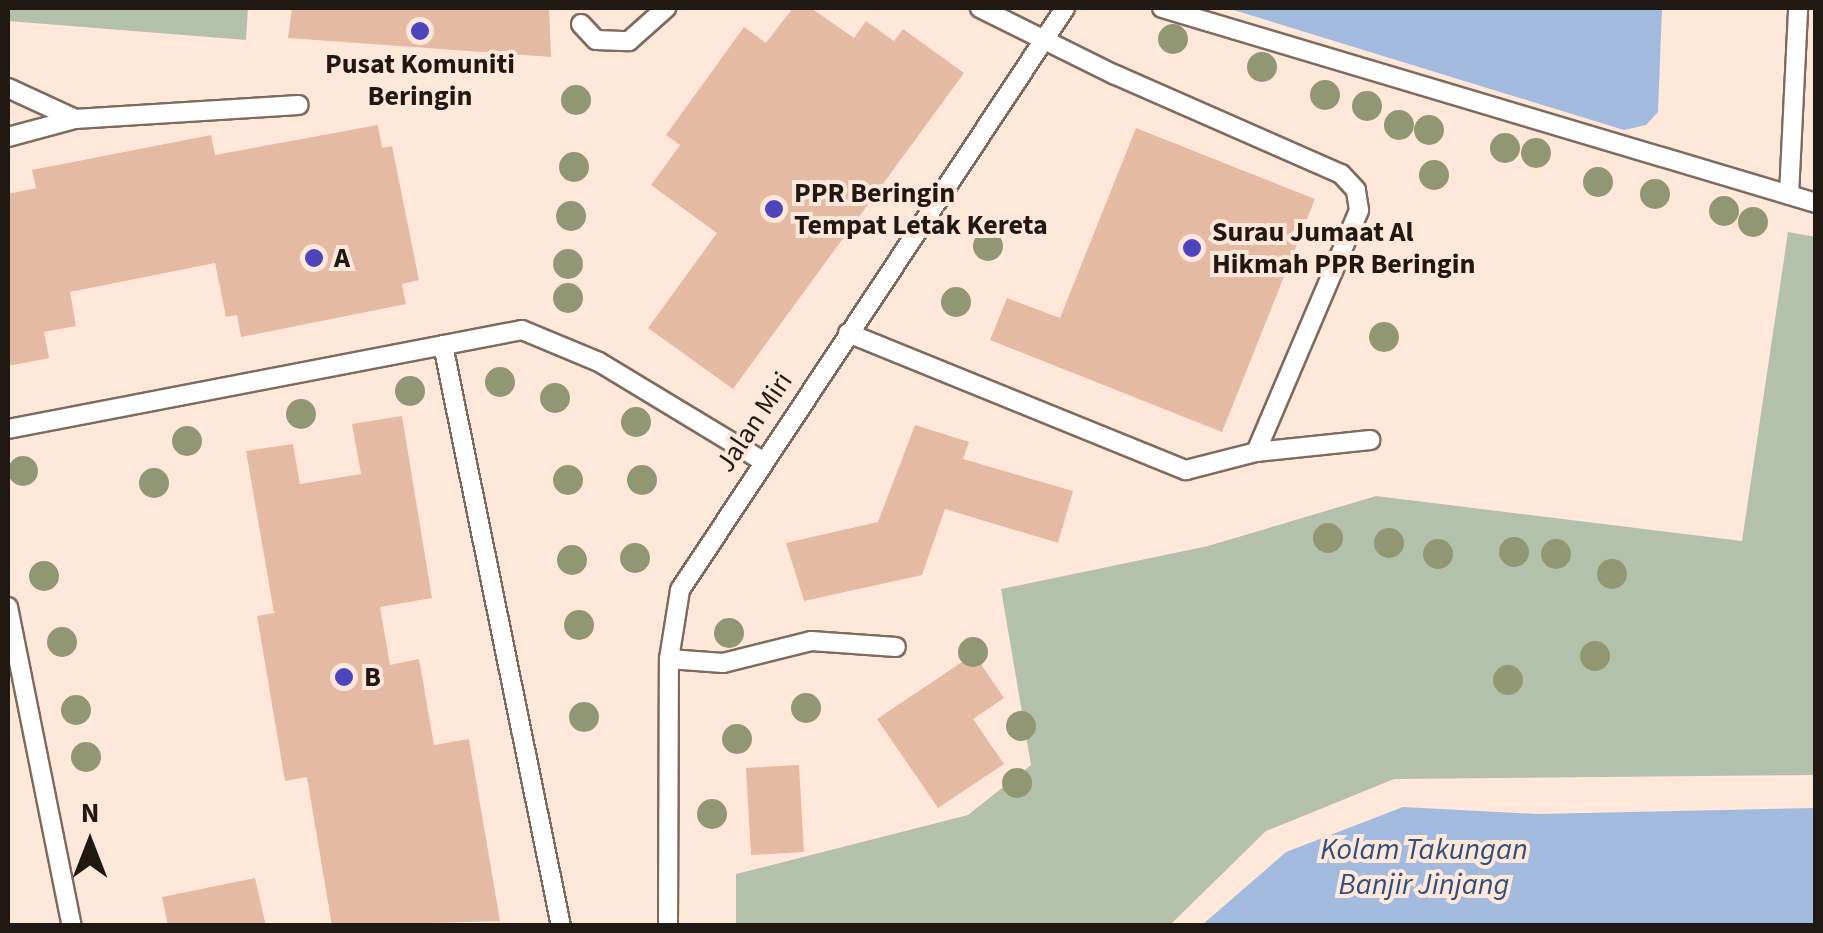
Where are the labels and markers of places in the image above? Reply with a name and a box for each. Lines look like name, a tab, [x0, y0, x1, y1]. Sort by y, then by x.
marker: Pusat Komuniti Beringin	[409, 20, 431, 42]
place label: Pusat Komuniti Beringin	[325, 47, 515, 113]
place label: PPR Beringin Tempat Letak Kereta	[794, 176, 1048, 242]
marker: PPR Beringin Tempat Letak Kereta	[763, 198, 785, 220]
place label: Surau Jumaat Al Hikmah PPR Beringin	[1212, 215, 1475, 281]
marker: Surau Jumaat Al Hikmah PPR Beringin	[1181, 237, 1203, 259]
place label: A	[334, 241, 350, 275]
marker: A	[303, 247, 325, 269]
place label: B	[364, 660, 381, 694]
marker: B	[333, 666, 355, 688]

